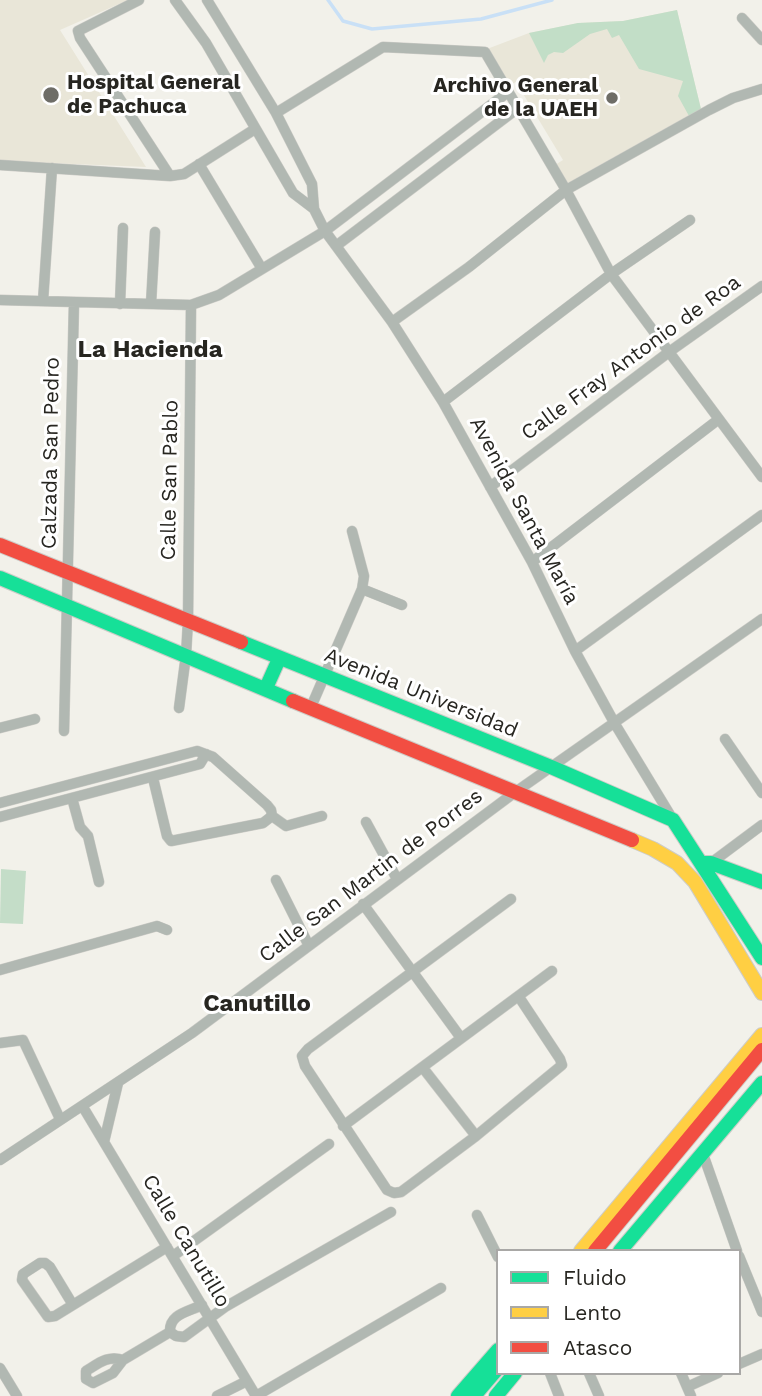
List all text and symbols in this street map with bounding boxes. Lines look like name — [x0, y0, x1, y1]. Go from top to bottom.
place label: Hospital General de Pachuca — [67, 70, 240, 120]
place label: Archivo General de la UAEH — [433, 73, 598, 123]
marker: Hospital General de Pachuca — [41, 85, 61, 105]
marker: Archivo General de la UAEH — [604, 90, 620, 106]
street label: Calle Fray Antonio de Roa — [516, 270, 746, 446]
district label: La Hacienda — [77, 336, 223, 364]
street label: Calzada San Pedro — [37, 357, 65, 549]
street label: Calle San Pablo — [156, 399, 184, 561]
street label: Avenida Santa María — [464, 413, 584, 609]
street label: Avenida Universidad — [321, 643, 521, 743]
street label: Calle San Martin de Porres — [254, 784, 488, 968]
district label: Canutillo — [203, 990, 311, 1018]
street label: Calle Canutillo — [136, 1170, 236, 1312]
legend — [496, 1249, 741, 1375]
text: Fluido — [563, 1265, 627, 1290]
text: Lento — [563, 1300, 622, 1325]
text: Atasco — [563, 1335, 632, 1360]

